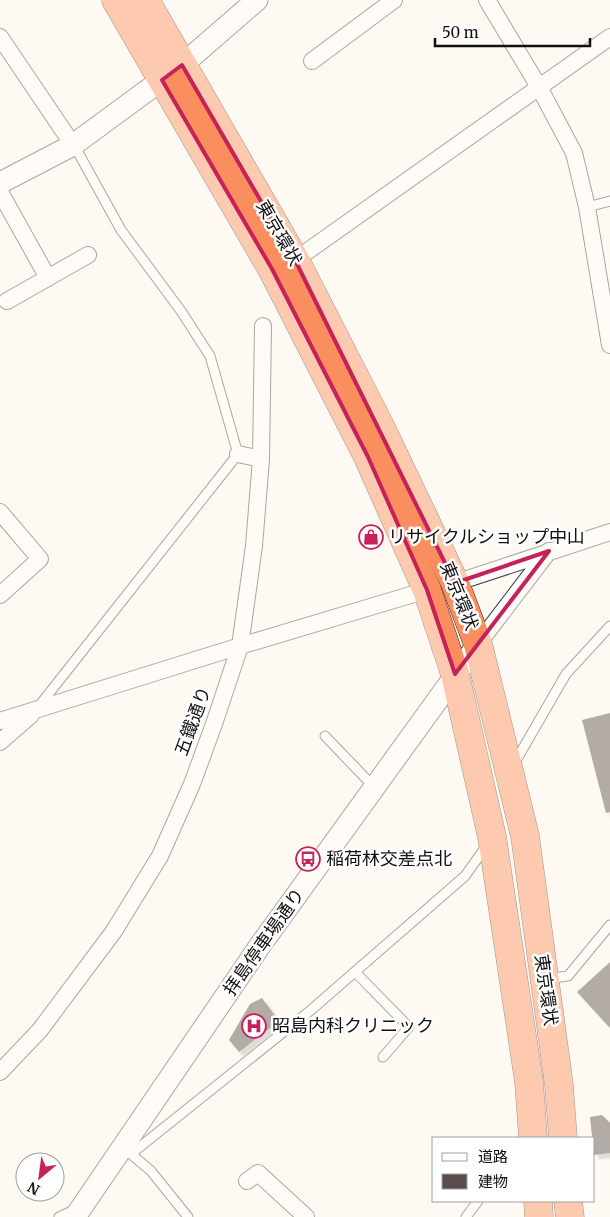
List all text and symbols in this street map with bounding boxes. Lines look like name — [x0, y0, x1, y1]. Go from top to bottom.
scale bar — [435, 15, 590, 47]
text: 50 m — [442, 23, 479, 42]
street label: 東京環状 — [251, 196, 307, 270]
shop icon: リサイクルショップ中山 — [358, 524, 384, 550]
place label: リサイクルショップ中山 — [388, 525, 585, 548]
street label: 東京環状 — [435, 558, 484, 633]
street label: 五鐵通り — [169, 683, 216, 759]
bus stop icon: 稲荷林交差点北 — [295, 846, 321, 872]
place label: 稲荷林交差点北 — [326, 847, 452, 870]
street label: 拝島停車場通り — [218, 884, 309, 1000]
street label: 東京環状 — [530, 953, 563, 1027]
hospital icon: 昭島内科クリニック — [241, 1013, 267, 1039]
place label: 昭島内科クリニック — [272, 1014, 434, 1037]
legend — [432, 1137, 595, 1202]
text: 道路 — [478, 1147, 508, 1166]
north arrow — [15, 1152, 65, 1202]
text: 建物 — [478, 1172, 508, 1191]
text: N — [24, 1178, 43, 1199]

